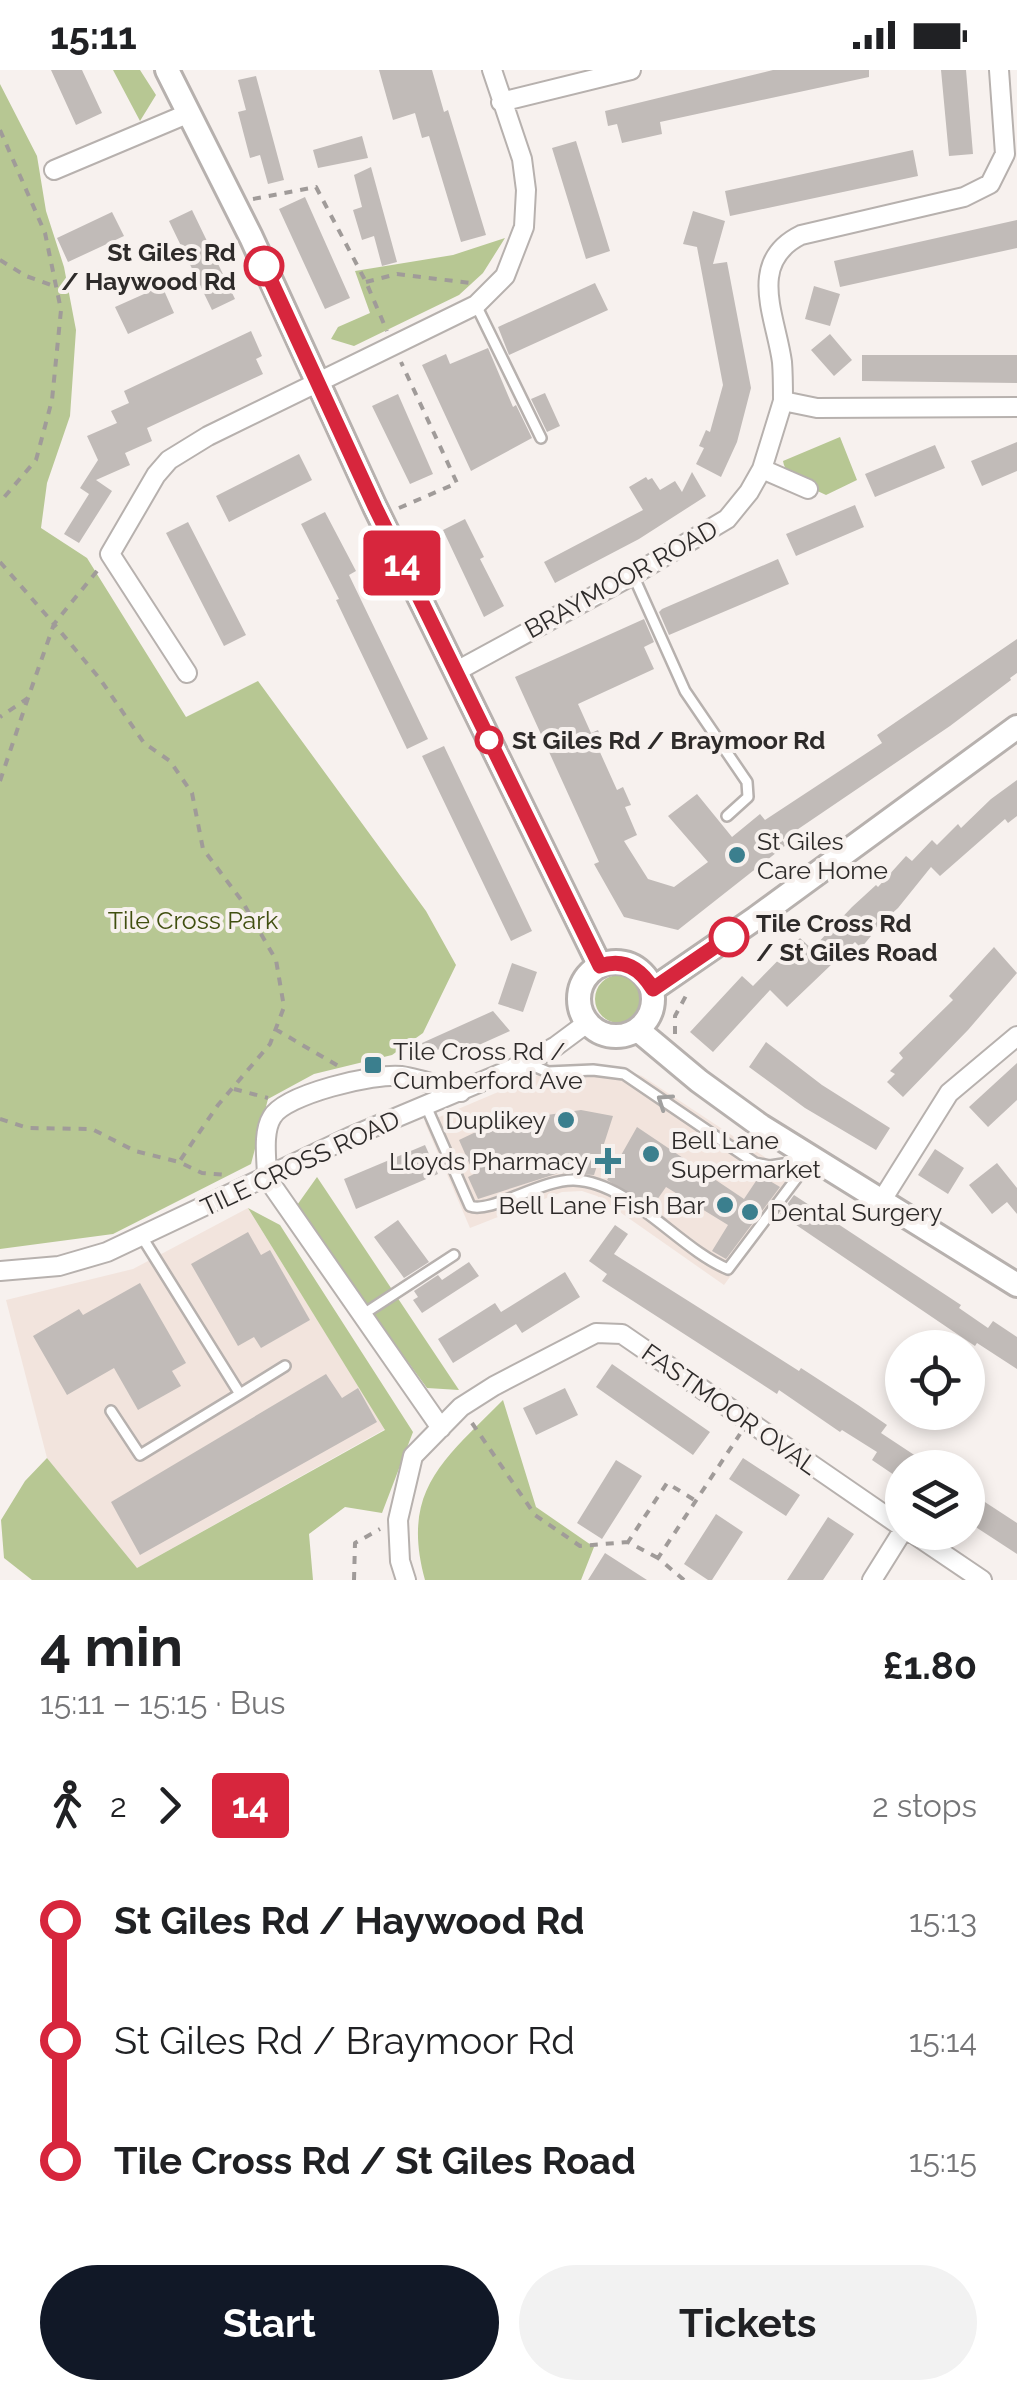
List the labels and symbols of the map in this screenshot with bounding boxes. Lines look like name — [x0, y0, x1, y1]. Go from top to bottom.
place label: St Giles Rd / Haywood Rd — [61, 237, 236, 296]
marker: St Giles Rd / Haywood Rd — [245, 247, 283, 285]
street label: BRAYMOOR ROAD — [519, 514, 723, 644]
line badge: 14 — [357, 530, 447, 596]
place label: St Giles Rd / Braymoor Rd — [512, 725, 825, 755]
marker: St Giles Rd / Braymoor Rd — [476, 727, 502, 753]
place label: St Giles Care Home — [757, 826, 888, 885]
marker: St Giles Care Home — [726, 844, 748, 866]
park label: Tile Cross Park — [108, 905, 279, 935]
place label: Tile Cross Rd / St Giles Road — [756, 908, 938, 967]
marker: Tile Cross Rd / St Giles Road — [710, 918, 748, 956]
place label: Tile Cross Rd / Cumberford Ave — [393, 1036, 583, 1095]
marker: Tile Cross Rd / Cumberford Ave — [362, 1054, 384, 1076]
one-way arrow — [656, 1095, 675, 1113]
street label: TILE CROSS ROAD — [196, 1104, 404, 1222]
place label: Duplikey — [445, 1105, 546, 1135]
marker: Duplikey — [555, 1109, 577, 1131]
place label: Bell Lane Supermarket — [671, 1125, 821, 1184]
marker: Bell Lane Supermarket — [640, 1143, 662, 1165]
place label: Lloyds Pharmacy — [389, 1146, 588, 1176]
marker: Lloyds Pharmacy — [597, 1150, 619, 1172]
place label: Bell Lane Fish Bar — [498, 1190, 705, 1220]
marker: Bell Lane Fish Bar — [714, 1194, 736, 1216]
place label: Dental Surgery — [770, 1197, 943, 1227]
marker: Dental Surgery — [739, 1201, 761, 1223]
street label: FASTMOOR OVAL — [636, 1337, 824, 1481]

